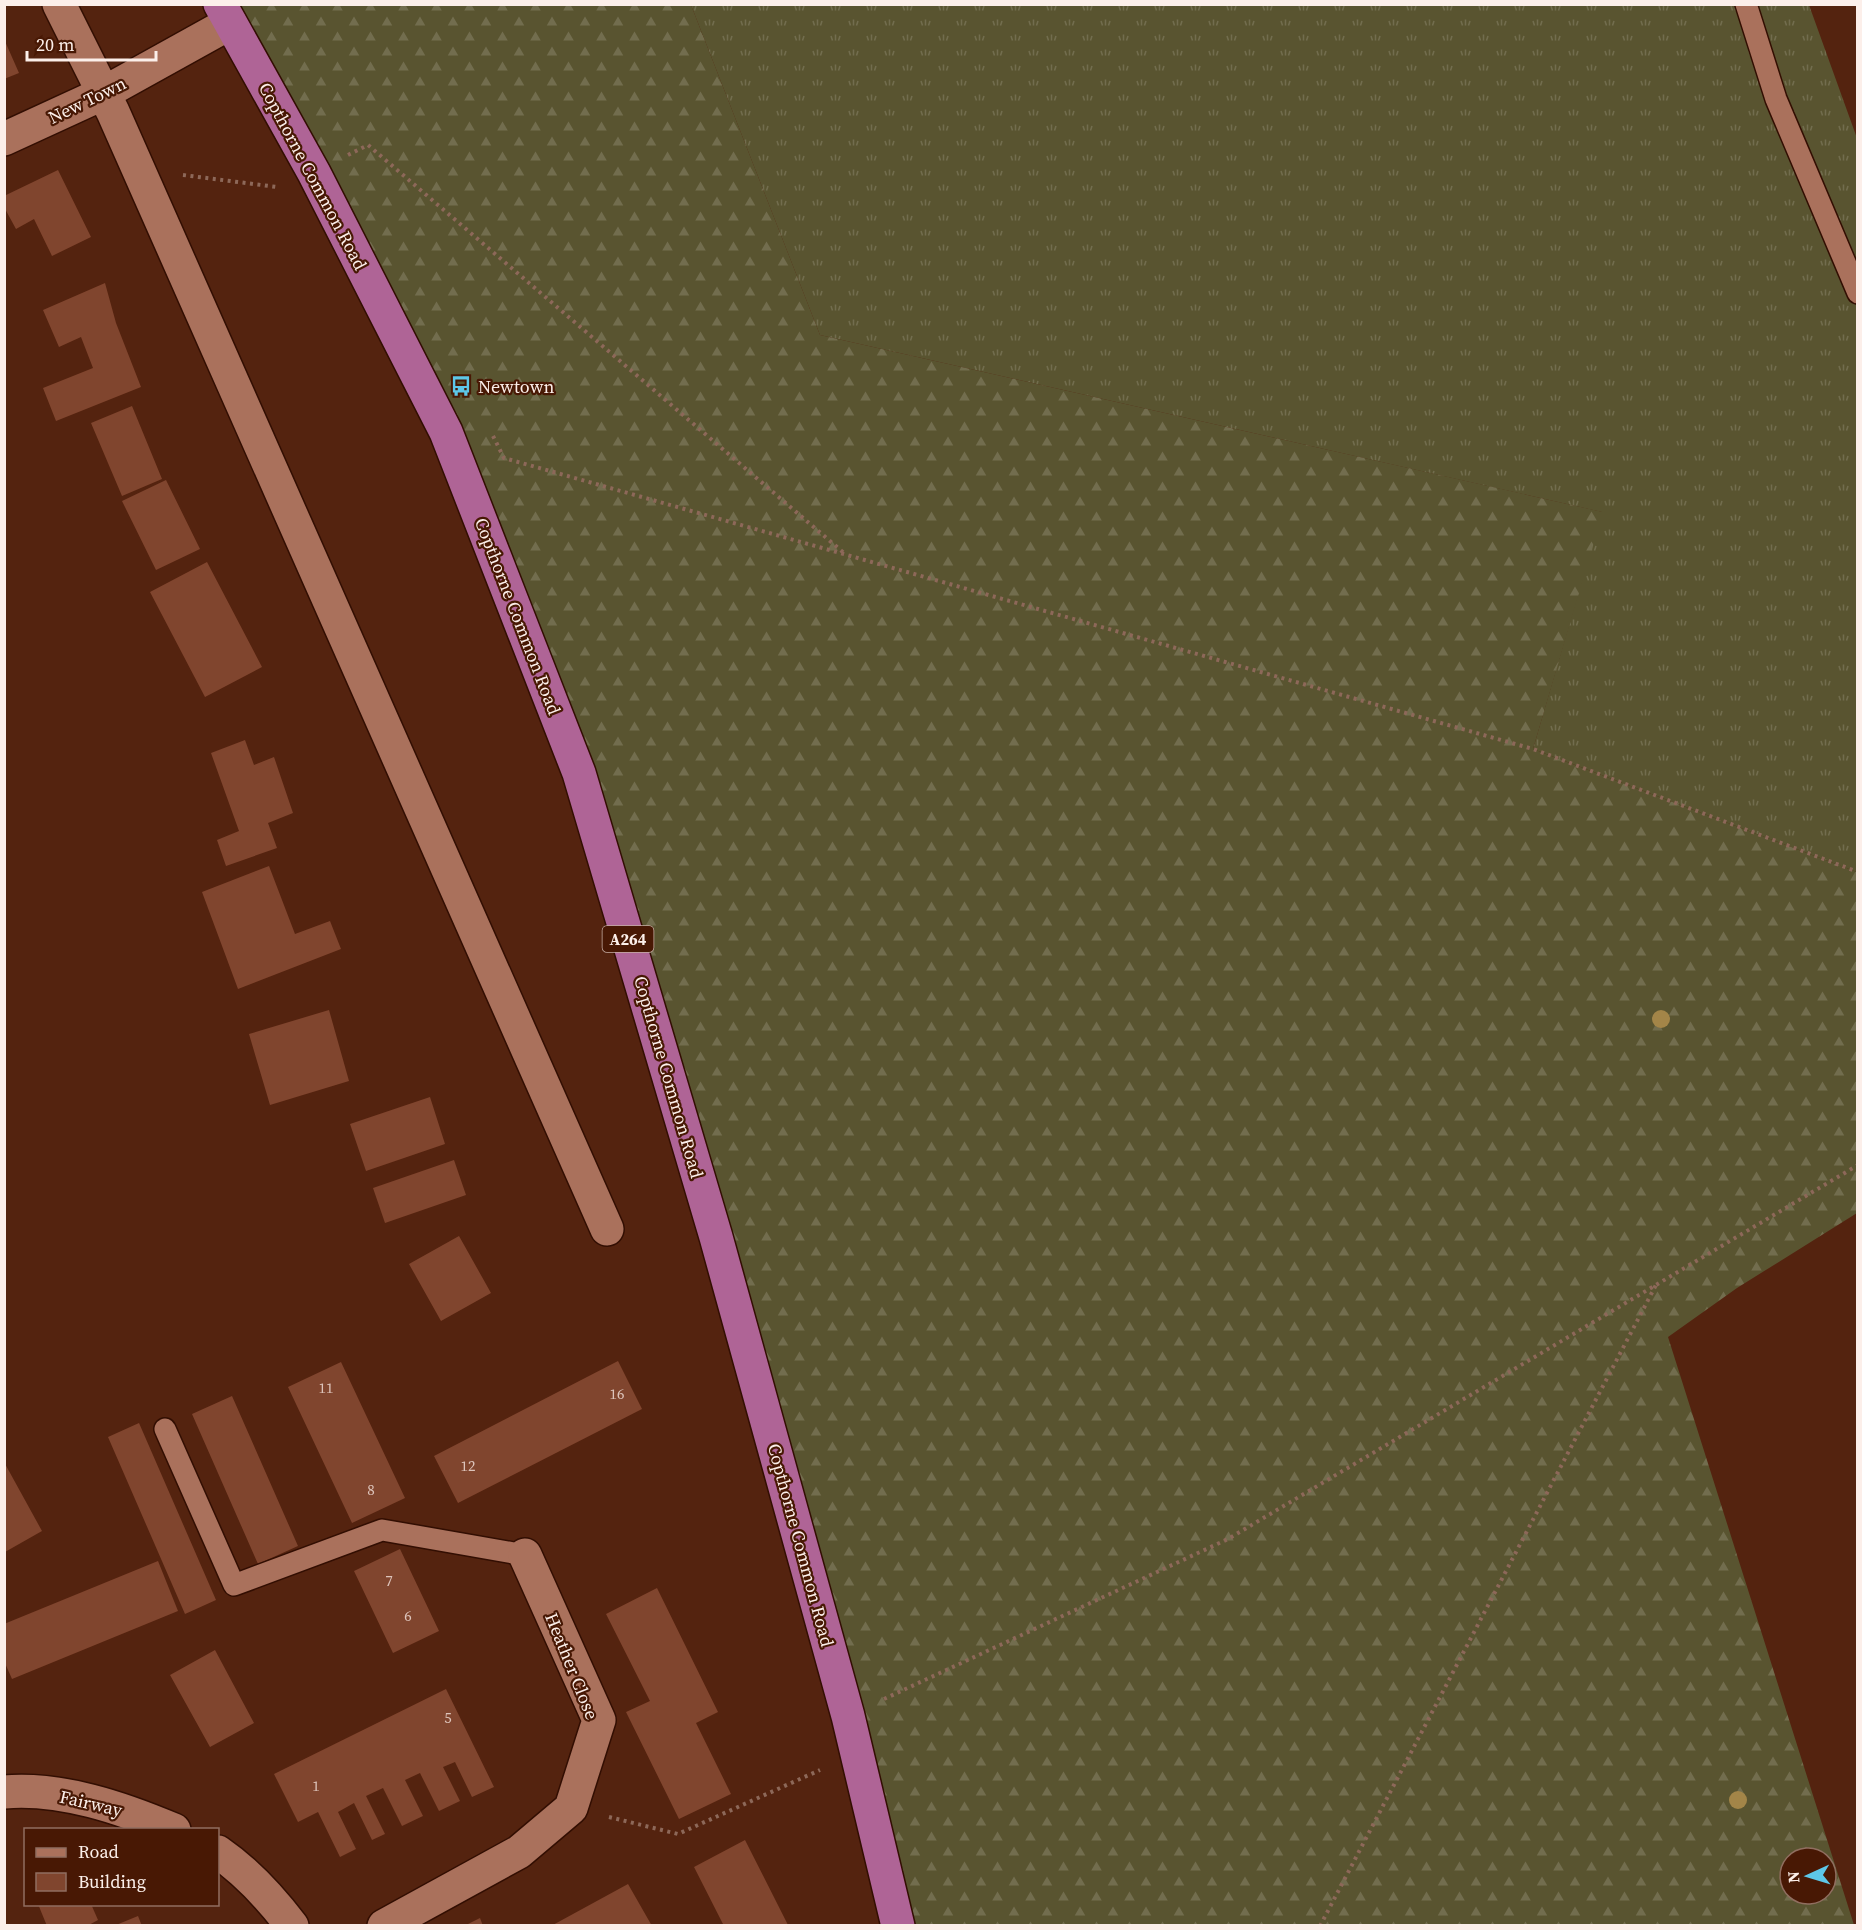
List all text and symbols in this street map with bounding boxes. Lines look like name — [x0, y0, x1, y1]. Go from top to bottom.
scale bar — [27, 24, 156, 62]
text: 20 m — [36, 32, 74, 57]
street label: New Town — [44, 70, 130, 130]
street label: Copthorne Common Road — [253, 78, 373, 274]
bus stop icon: Newtown — [449, 374, 473, 398]
place label: Newtown — [478, 374, 554, 399]
street label: Copthorne Common Road — [469, 514, 567, 718]
road number: A264 — [602, 926, 654, 952]
street label: Copthorne Common Road — [628, 973, 710, 1181]
house number: 11 — [318, 1377, 334, 1398]
house number: 16 — [609, 1383, 625, 1404]
street label: Copthorne Common Road — [762, 1441, 840, 1649]
house number: 12 — [460, 1455, 476, 1476]
house number: 8 — [367, 1479, 375, 1500]
house number: 7 — [385, 1570, 393, 1591]
house number: 6 — [404, 1605, 412, 1626]
street label: Heather Close — [539, 1609, 605, 1723]
house number: 5 — [444, 1707, 452, 1728]
house number: 1 — [312, 1775, 320, 1796]
street label: Fairway — [57, 1784, 126, 1823]
legend — [24, 1828, 219, 1906]
text: Road — [78, 1839, 119, 1864]
north arrow — [1778, 1846, 1838, 1906]
text: Building — [78, 1869, 146, 1894]
text: N — [1782, 1870, 1804, 1884]

